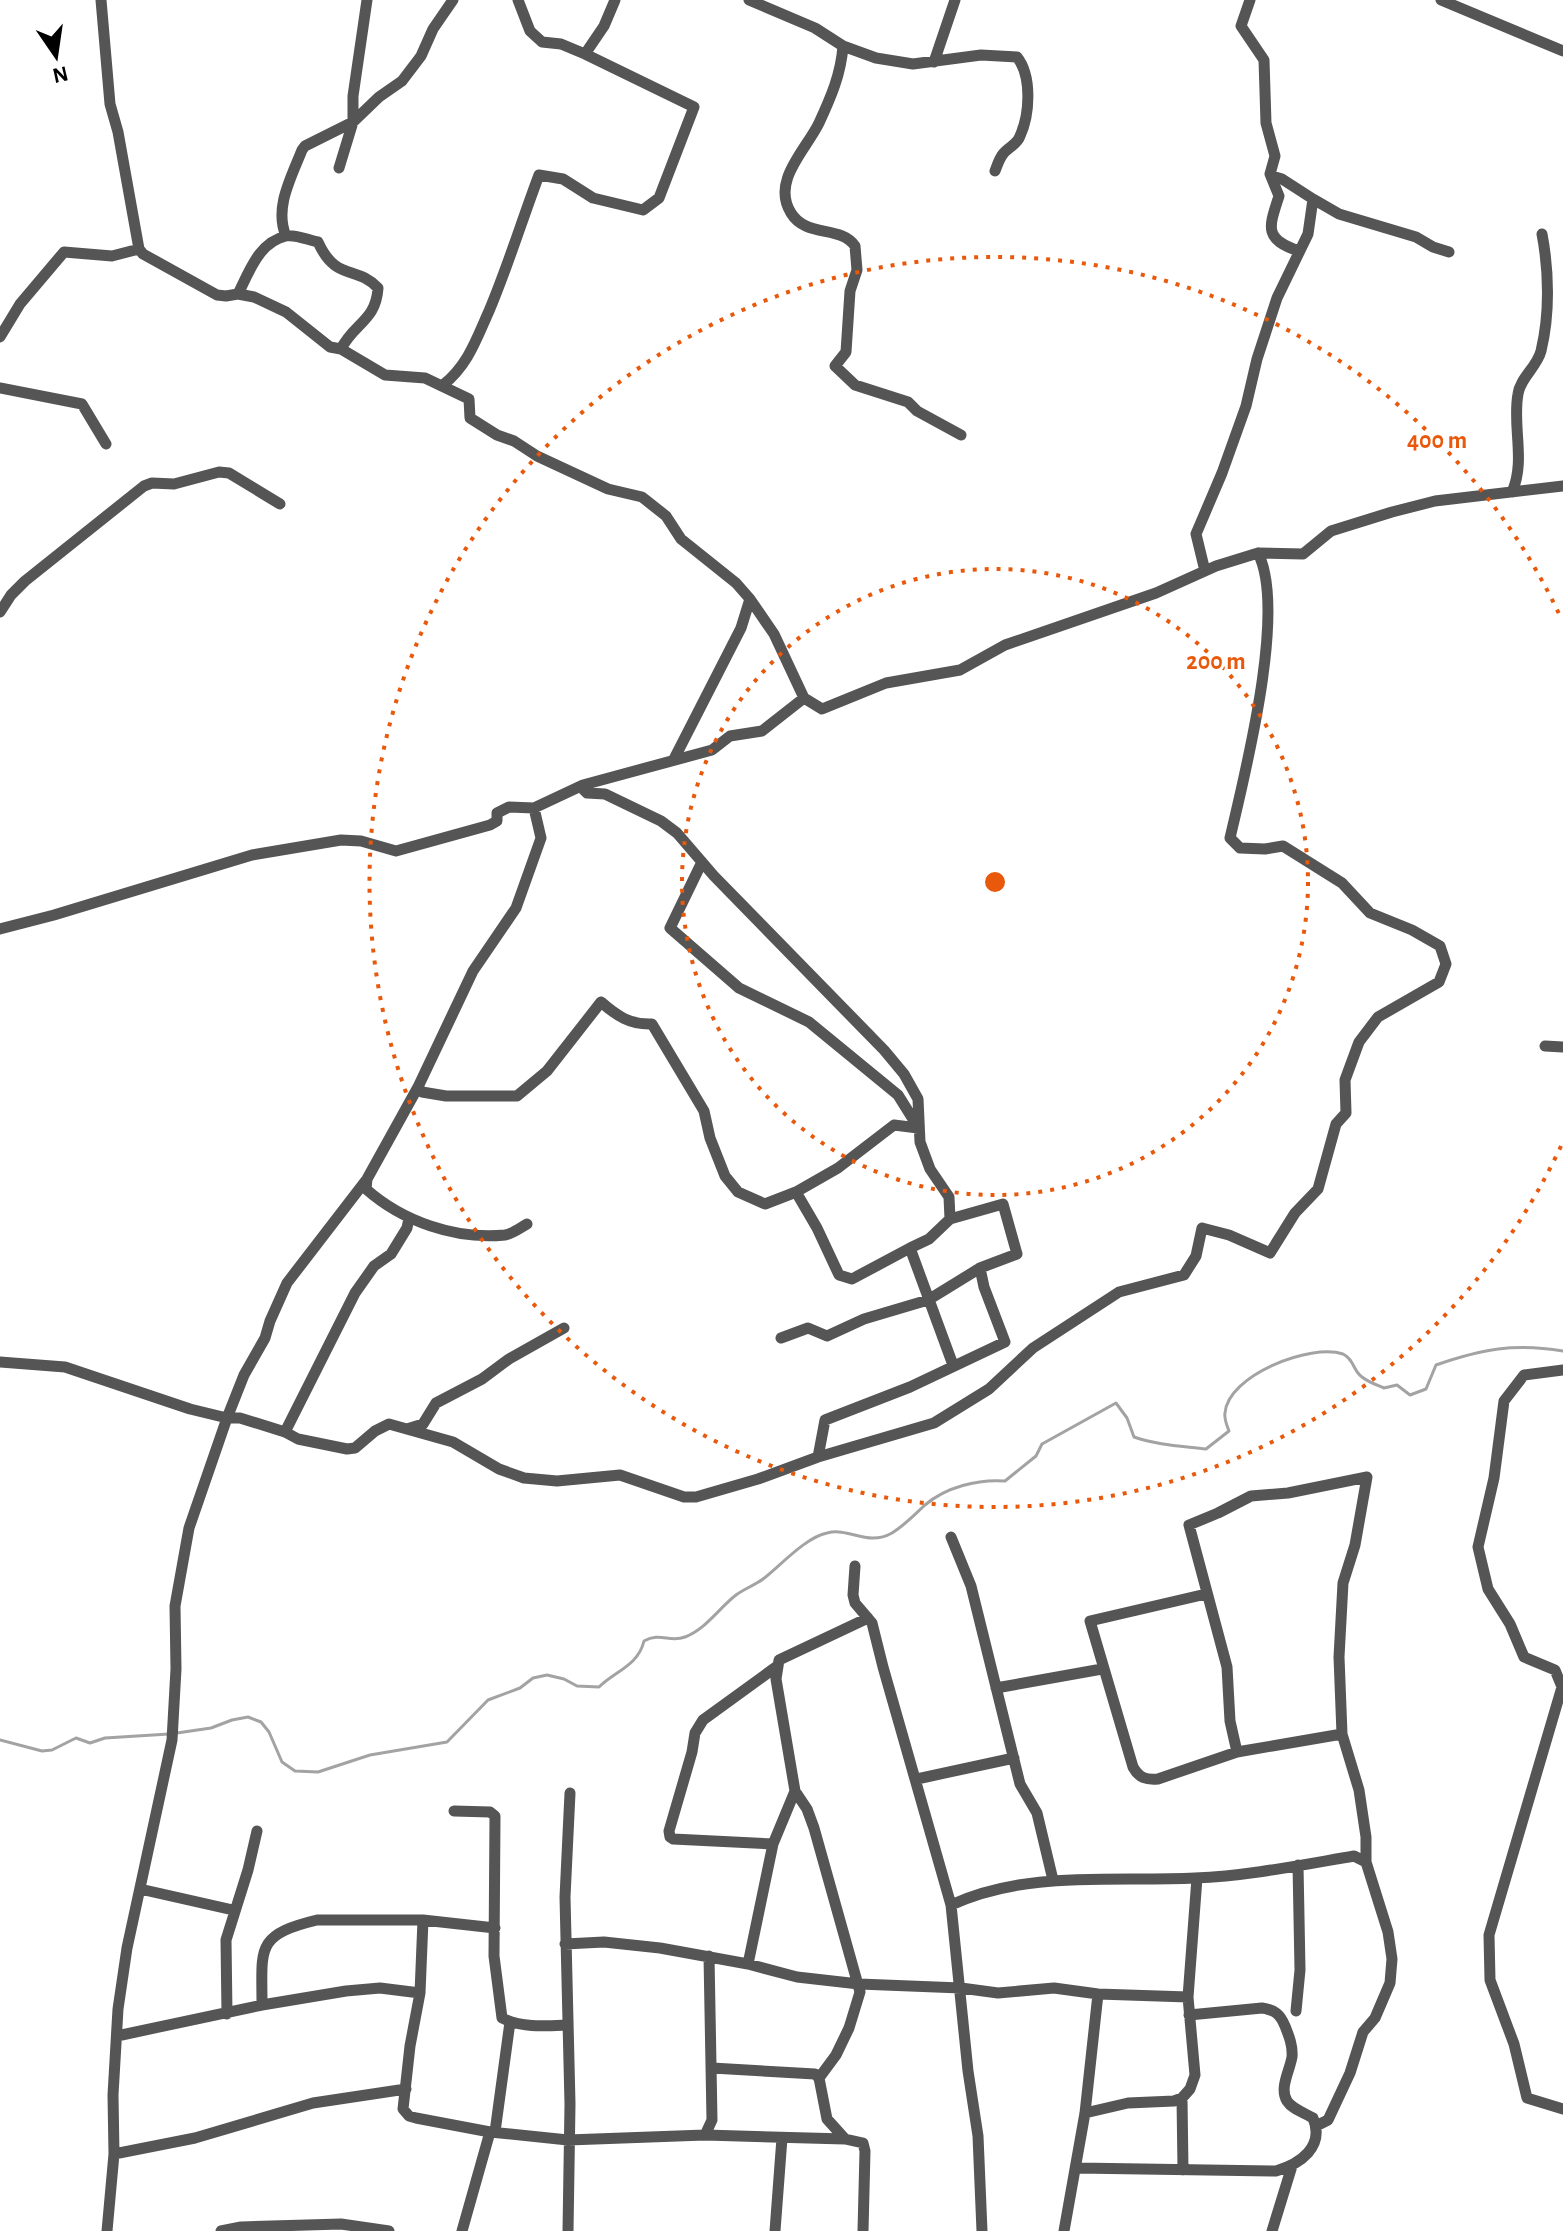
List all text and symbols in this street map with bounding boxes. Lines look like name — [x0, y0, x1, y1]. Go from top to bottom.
north arrow — [16, 16, 96, 96]
text: N — [50, 62, 70, 87]
text: 400 m — [1407, 429, 1467, 453]
text: 200 m — [1186, 650, 1246, 674]
centre of rings — [981, 868, 1009, 896]

